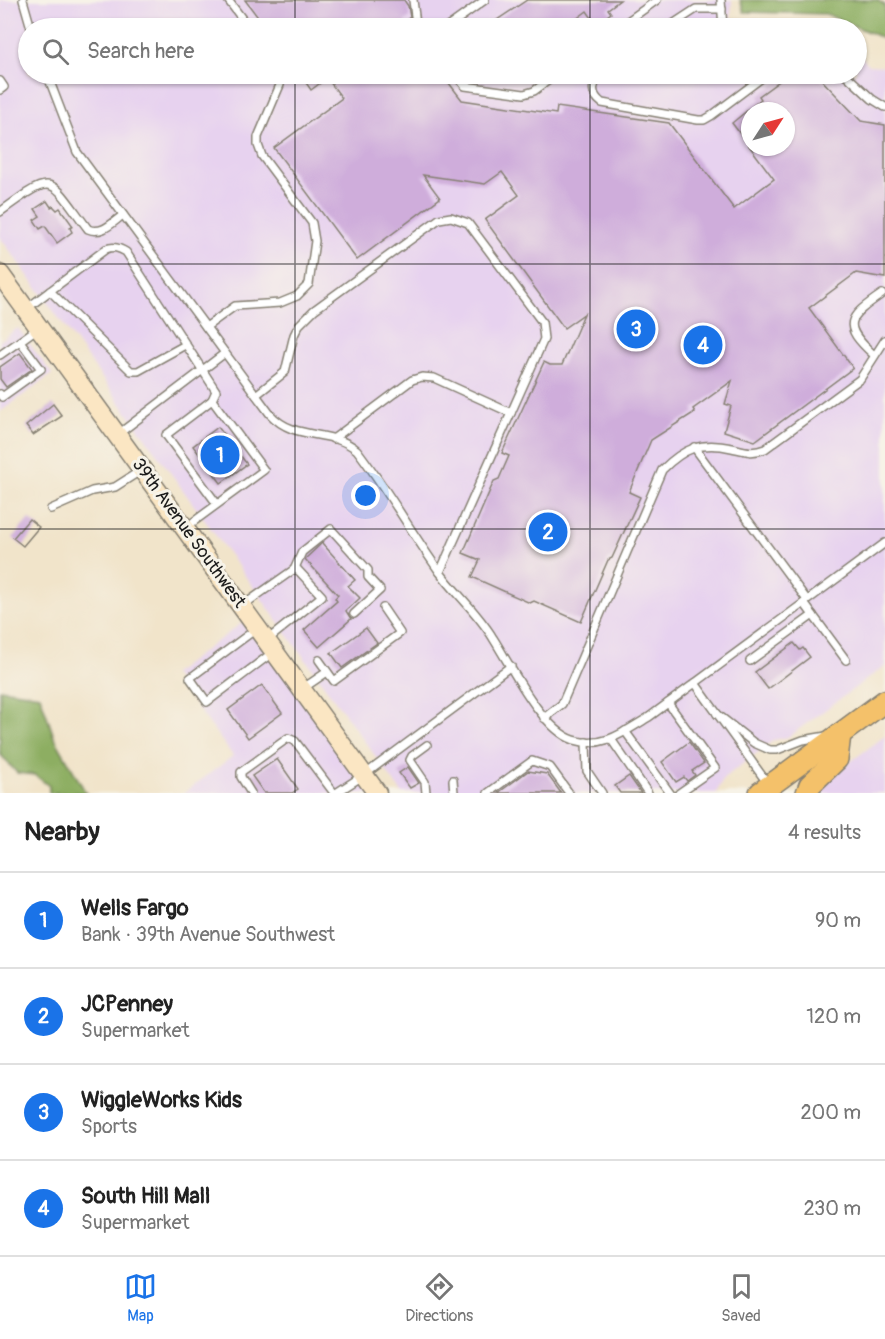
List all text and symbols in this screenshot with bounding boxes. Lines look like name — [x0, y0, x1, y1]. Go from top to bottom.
search box — [18, 18, 867, 84]
icon: search — [39, 35, 72, 68]
text: Search here — [87, 37, 194, 65]
north arrow — [741, 102, 795, 156]
pin: 3 — [616, 306, 656, 352]
pin: 4 — [684, 322, 722, 368]
pin: 1 — [200, 432, 240, 478]
street label: 39th Avenue Southwest — [127, 454, 251, 613]
your location — [351, 481, 380, 510]
pin: 2 — [528, 510, 568, 554]
text: Nearby — [24, 816, 100, 848]
text: 4 results — [788, 820, 861, 845]
text: Wells Fargo — [81, 894, 189, 922]
text: 1 — [40, 908, 47, 933]
text: 90 m — [815, 908, 861, 933]
text: Bank · 39th Avenue Southwest — [81, 922, 335, 947]
text: JCPenney — [81, 990, 173, 1018]
text: 2 — [38, 1004, 49, 1029]
text: 120 m — [806, 1004, 861, 1029]
text: Supermarket — [81, 1018, 190, 1043]
text: WiggleWorks Kids — [81, 1086, 242, 1114]
text: 3 — [38, 1100, 49, 1125]
text: 200 m — [800, 1100, 861, 1125]
text: Sports — [81, 1114, 137, 1139]
text: South Hill Mall — [81, 1182, 210, 1210]
text: 4 — [38, 1196, 49, 1221]
text: 230 m — [804, 1196, 861, 1221]
text: Supermarket — [81, 1210, 190, 1235]
tab: Map — [124, 1270, 157, 1326]
tab: Directions — [405, 1270, 473, 1326]
tab: Saved — [721, 1270, 761, 1326]

